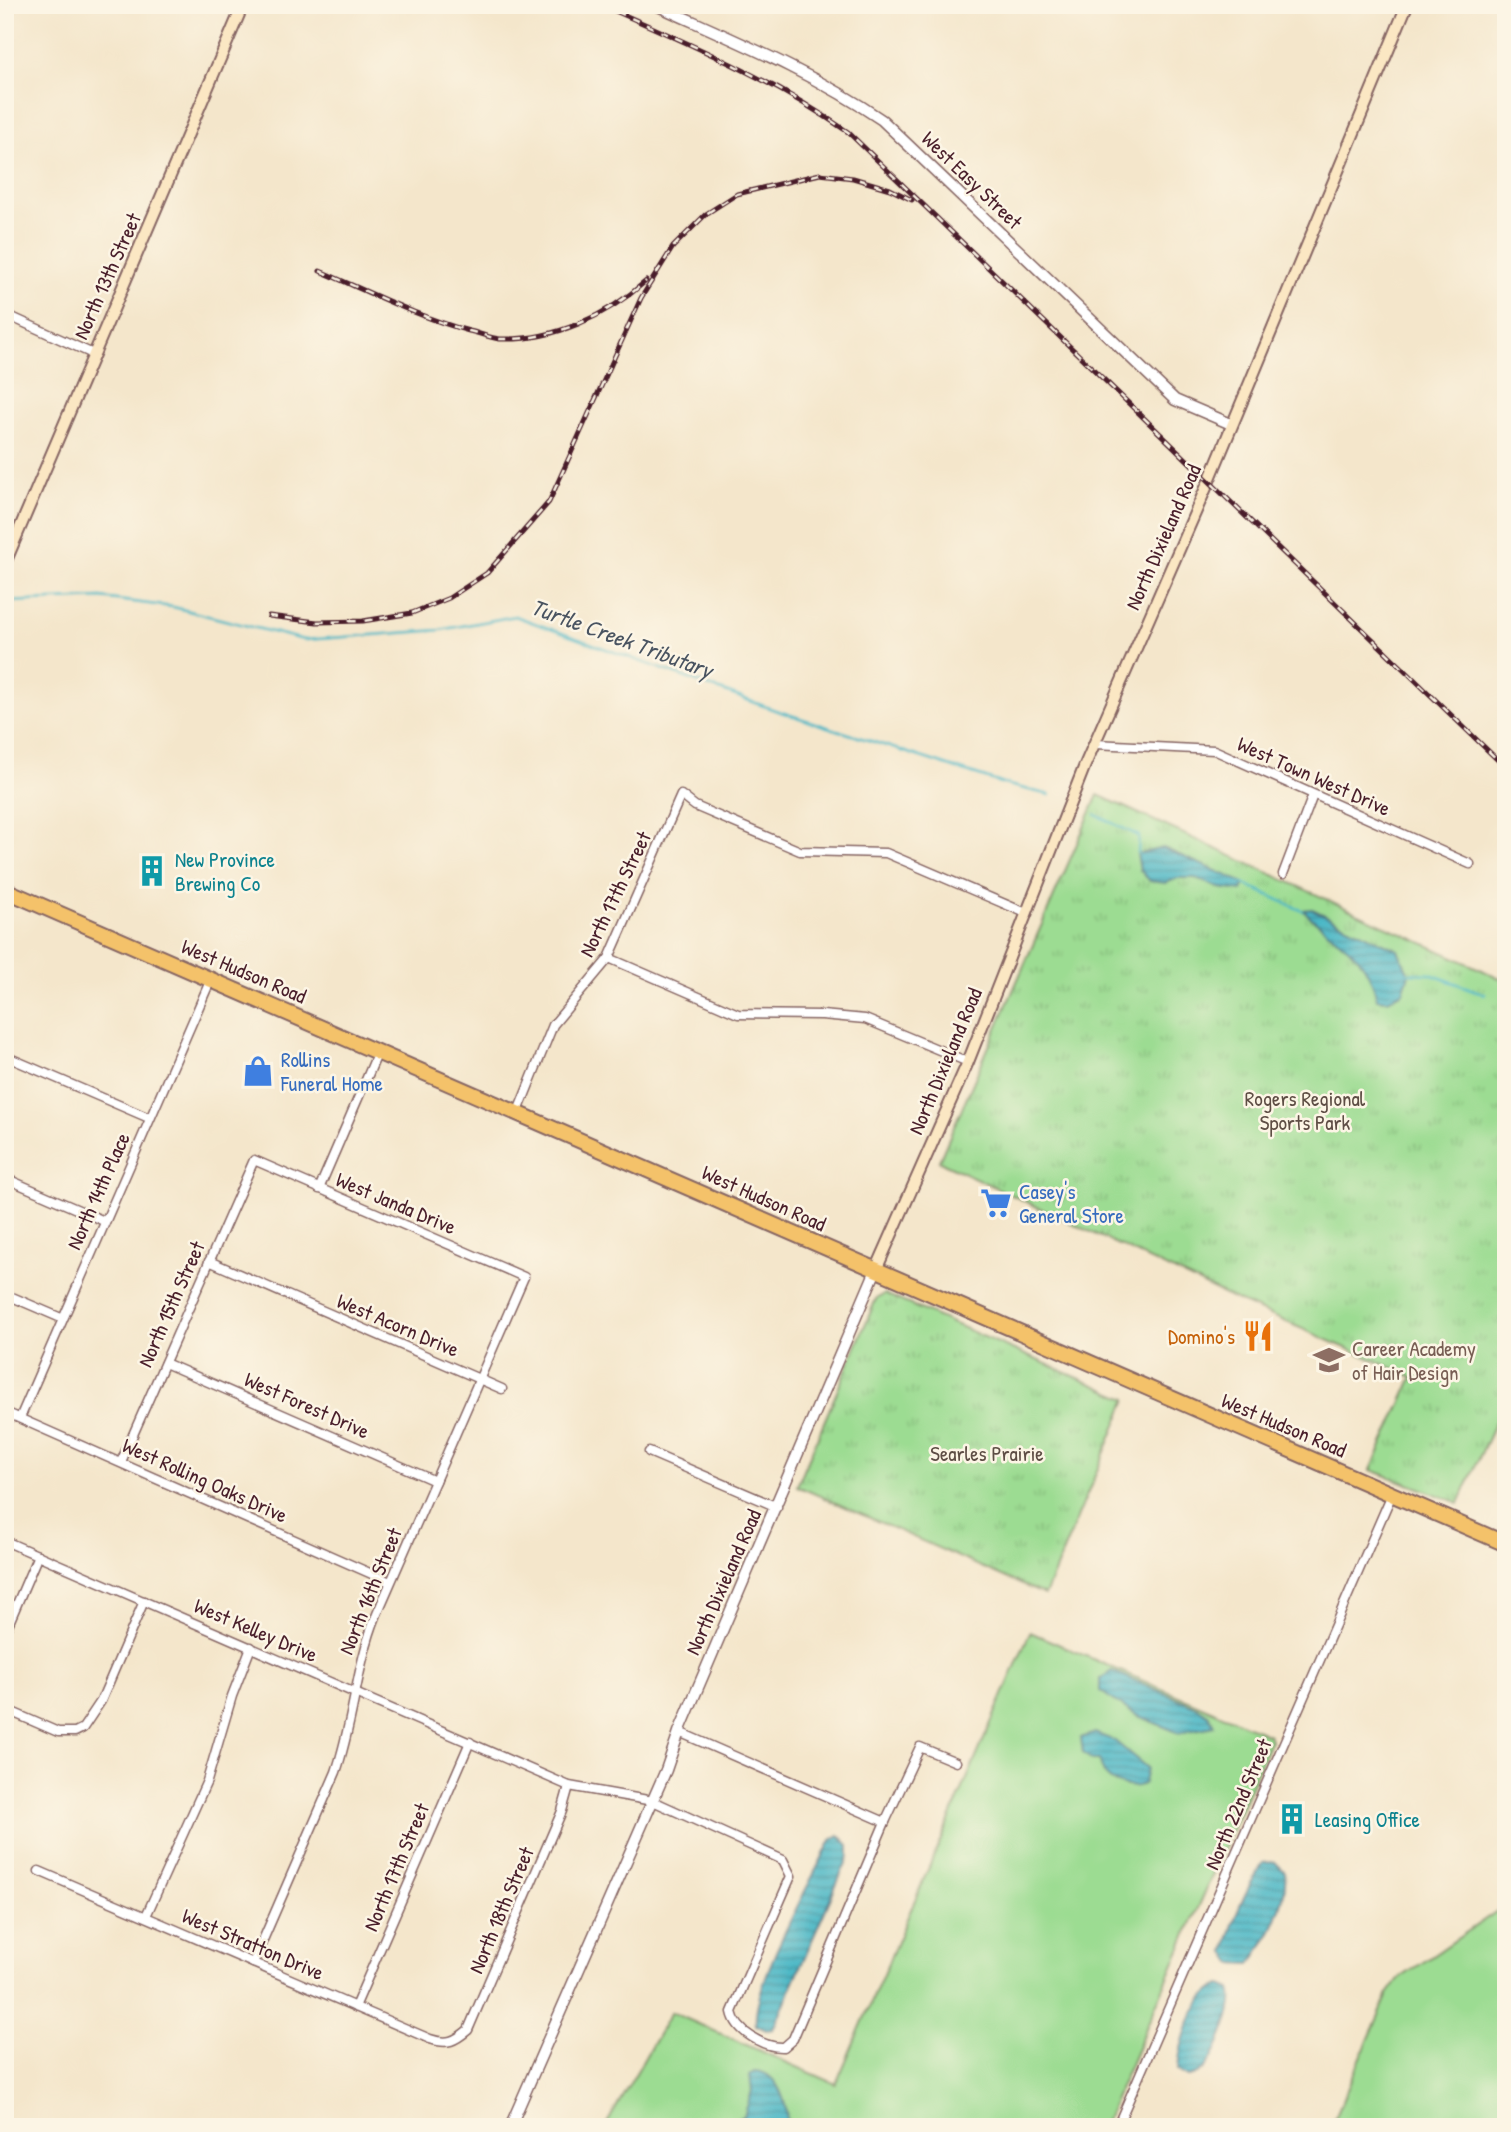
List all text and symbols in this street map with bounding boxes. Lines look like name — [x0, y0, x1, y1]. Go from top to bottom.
street label: West Easy Street — [915, 125, 1029, 236]
street label: North 13th Street — [66, 208, 148, 344]
street label: North Dixieland Road — [1118, 460, 1208, 614]
water label: Turtle Creek Tributary — [527, 591, 719, 687]
street label: West Town West Drive — [1233, 729, 1395, 823]
street label: North 17th Street — [572, 826, 658, 962]
place label: New Province Brewing Co — [175, 845, 275, 898]
building icon: New Province Brewing Co — [135, 854, 169, 888]
street label: West Hudson Road — [177, 932, 311, 1010]
street label: North Dixieland Road — [901, 983, 989, 1139]
place label: Rollins Funeral Home — [280, 1045, 383, 1098]
shop icon: Rollins Funeral Home — [241, 1054, 275, 1088]
park label: Rogers Regional Sports Park — [1245, 1084, 1366, 1137]
street label: North 14th Place — [59, 1128, 137, 1254]
street label: West Hudson Road — [697, 1158, 831, 1238]
street label: West Janda Drive — [332, 1165, 460, 1241]
place label: Casey's General Store — [1019, 1177, 1124, 1230]
supermarket icon: Casey's General Store — [979, 1186, 1013, 1220]
street label: North 15th Street — [130, 1236, 212, 1372]
street label: West Acorn Drive — [332, 1286, 464, 1364]
restaurant icon: Domino's — [1241, 1319, 1275, 1353]
place label: Domino's — [1168, 1322, 1235, 1351]
place label: Career Academy of Hair Design — [1352, 1334, 1476, 1387]
school or university icon: Career Academy of Hair Design — [1312, 1343, 1346, 1377]
street label: West Forest Drive — [240, 1365, 374, 1445]
street label: West Hudson Road — [1217, 1386, 1351, 1464]
street label: West Rolling Oaks Drive — [118, 1431, 292, 1529]
park label: Searles Prairie — [930, 1439, 1044, 1468]
street label: North Dixieland Road — [678, 1505, 768, 1659]
street label: North 16th Street — [331, 1523, 409, 1659]
street label: West Kelley Drive — [190, 1591, 322, 1669]
street label: North 22nd Street — [1197, 1733, 1279, 1874]
street label: North 17th Street — [356, 1798, 436, 1935]
building icon: Leasing Office — [1275, 1802, 1309, 1836]
place label: Leasing Office — [1315, 1805, 1420, 1834]
street label: North 18th Street — [461, 1841, 541, 1978]
street label: West Stratton Drive — [178, 1901, 328, 1987]

